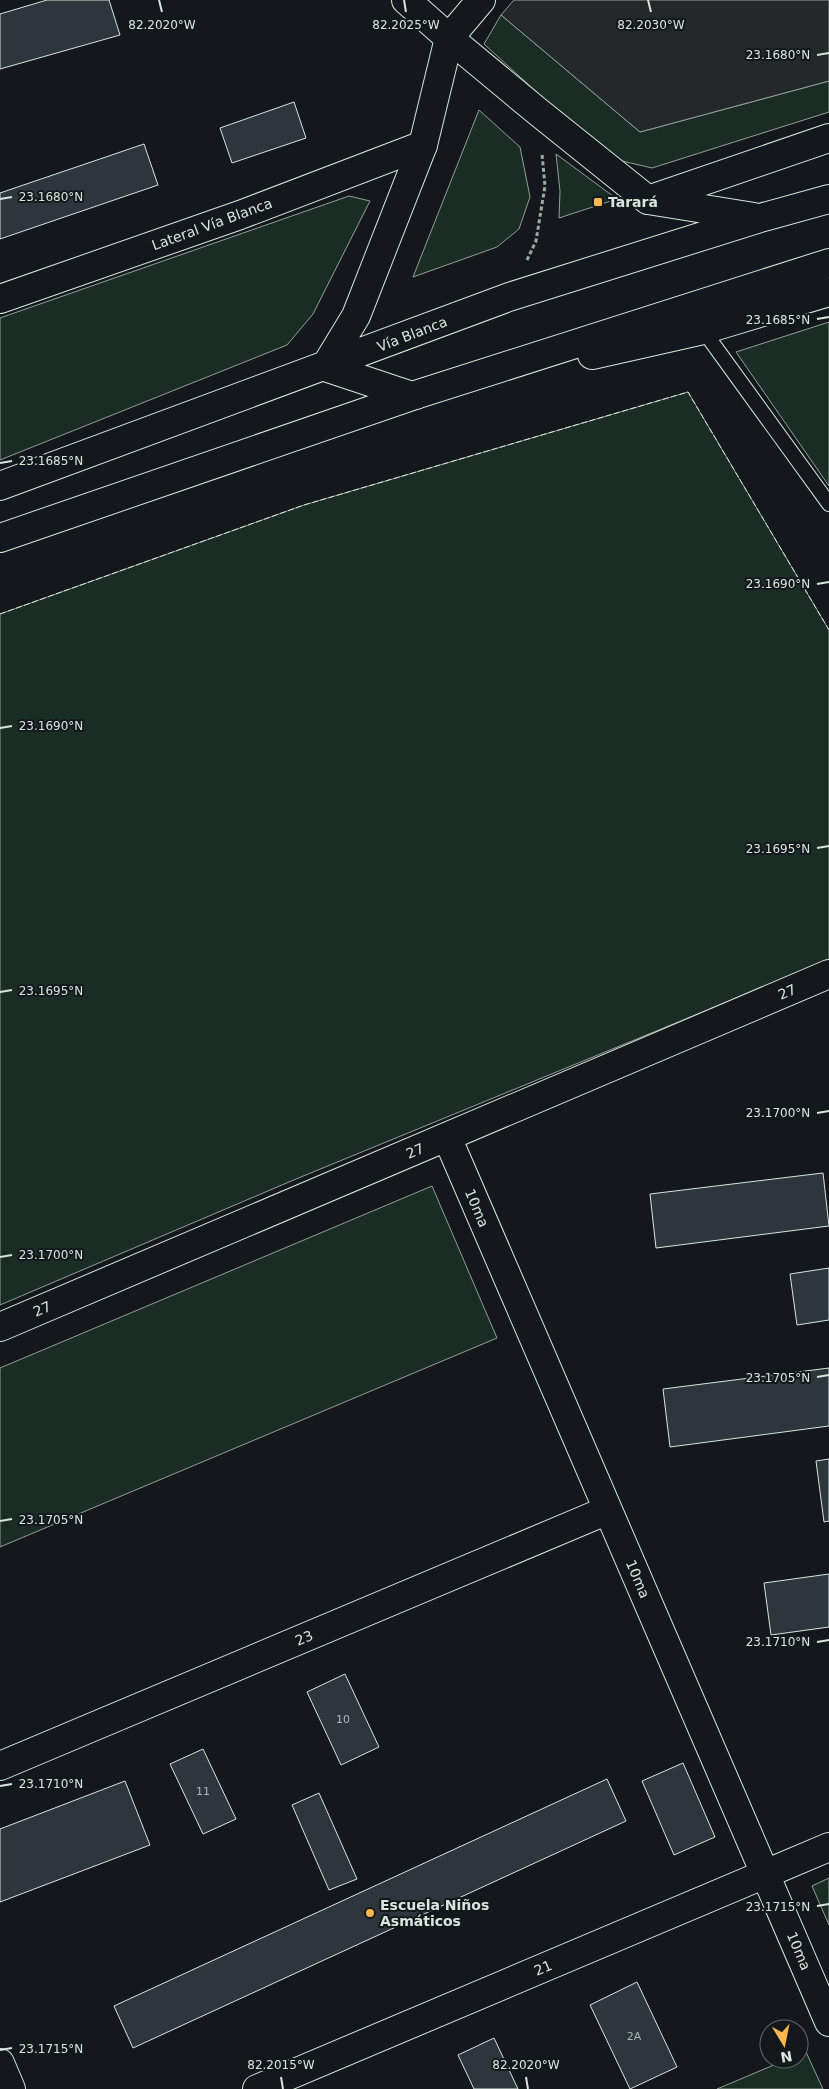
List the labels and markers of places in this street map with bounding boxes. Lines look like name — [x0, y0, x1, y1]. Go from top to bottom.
place label: Tarará — [608, 194, 658, 210]
marker: Tarará — [592, 196, 604, 208]
place label: Escuela Niños Asmáticos — [380, 1897, 489, 1929]
marker: Escuela Niños Asmáticos — [364, 1907, 376, 1919]

